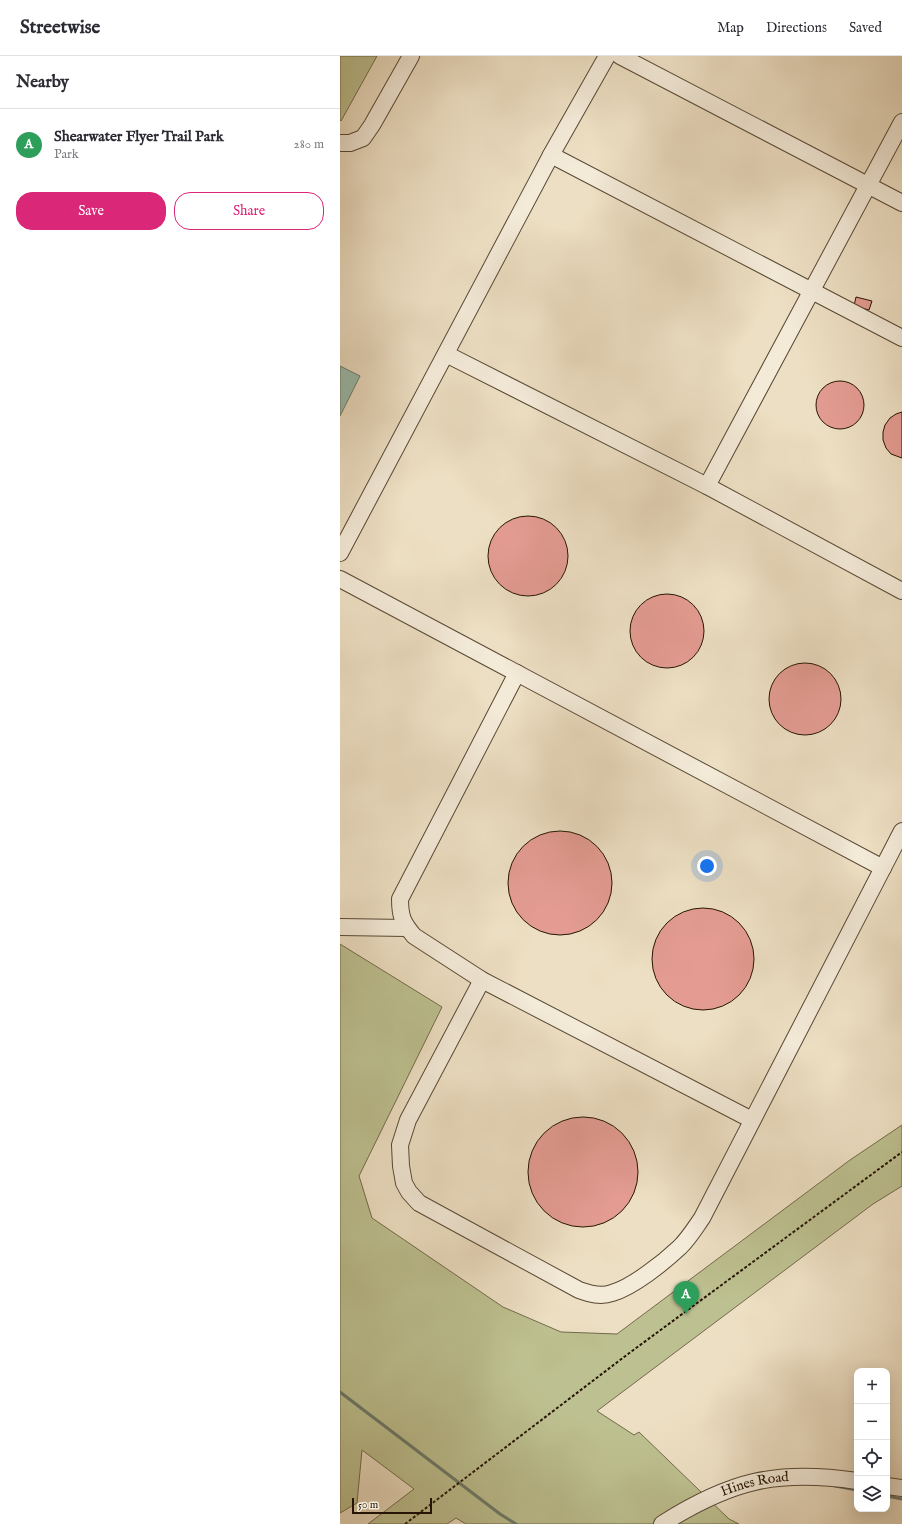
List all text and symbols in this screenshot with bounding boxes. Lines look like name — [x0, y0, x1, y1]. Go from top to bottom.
text: Streetwise — [20, 16, 100, 40]
text: Map — [717, 19, 744, 37]
text: Directions — [766, 19, 827, 37]
text: Saved — [849, 19, 882, 37]
text: Nearby — [16, 72, 69, 93]
text: Shearwater Flyer Trail Park — [54, 127, 224, 146]
text: A — [25, 136, 33, 153]
text: 280 m — [294, 136, 324, 153]
text: Park — [54, 146, 79, 163]
button: Save — [16, 192, 166, 230]
button: Share — [174, 192, 324, 230]
your location — [697, 856, 717, 876]
pin: A — [673, 1281, 699, 1314]
map controls — [854, 1368, 890, 1512]
button: + — [854, 1368, 890, 1404]
button: − — [854, 1404, 890, 1440]
button: locate — [854, 1440, 890, 1476]
street label: Hines Road — [718, 1468, 790, 1501]
button: layers — [854, 1476, 890, 1512]
scale bar — [352, 1496, 432, 1515]
text: 50 m — [358, 1498, 378, 1512]

